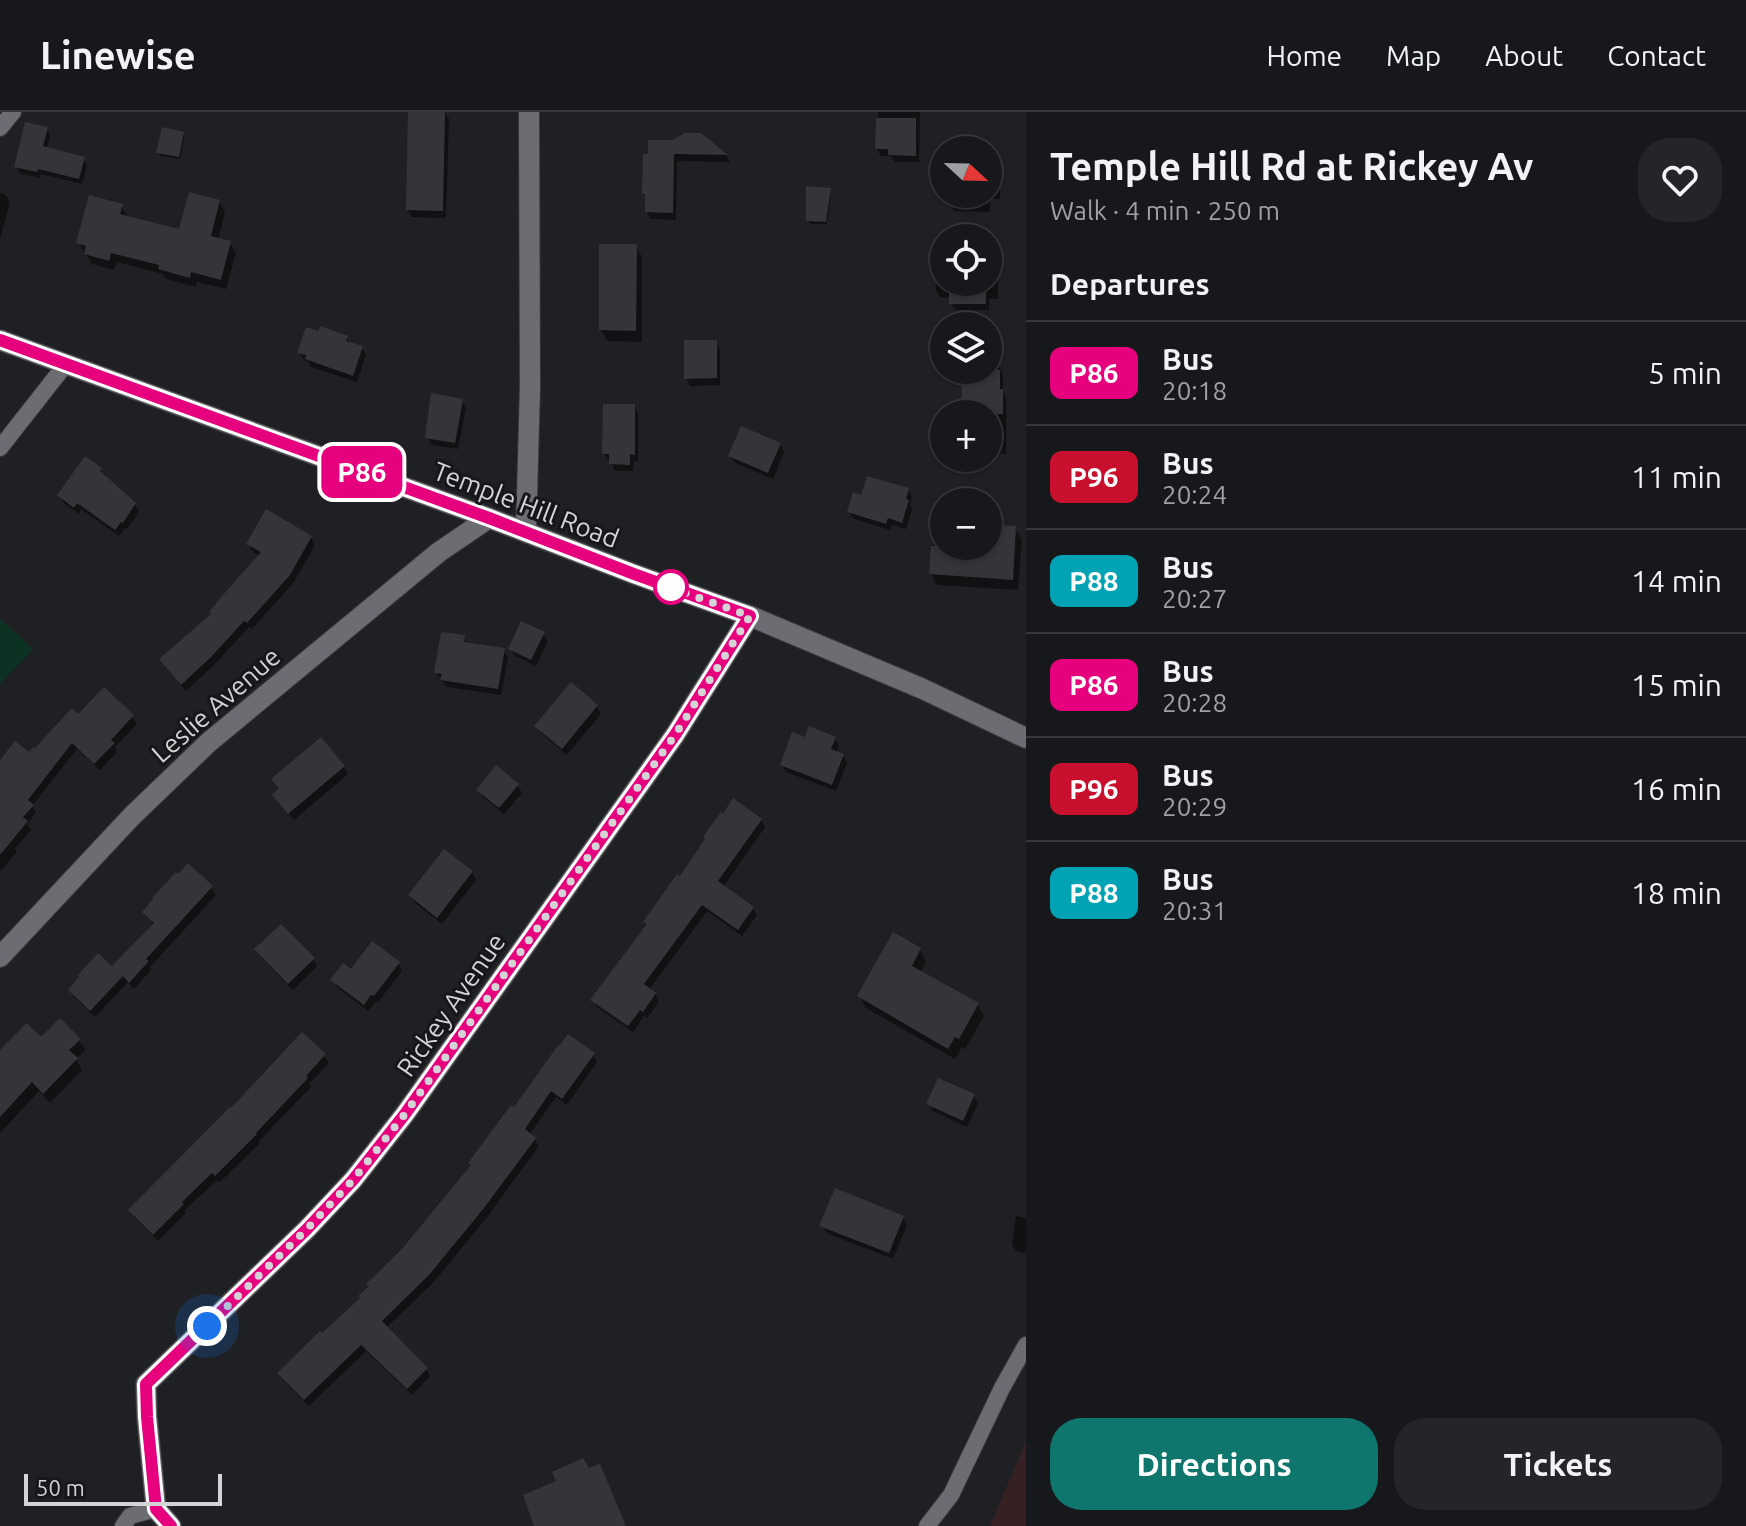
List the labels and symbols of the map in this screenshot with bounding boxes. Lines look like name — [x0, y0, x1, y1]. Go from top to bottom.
north arrow — [930, 136, 1002, 208]
line badge: P86 — [316, 446, 408, 498]
street label: Temple Hill Road — [429, 456, 623, 553]
unlabelled marker — [654, 570, 688, 604]
street label: Leslie Avenue — [146, 641, 286, 768]
street label: Rickey Avenue — [391, 928, 511, 1082]
your location — [187, 1306, 227, 1346]
scale bar — [24, 1470, 222, 1506]

